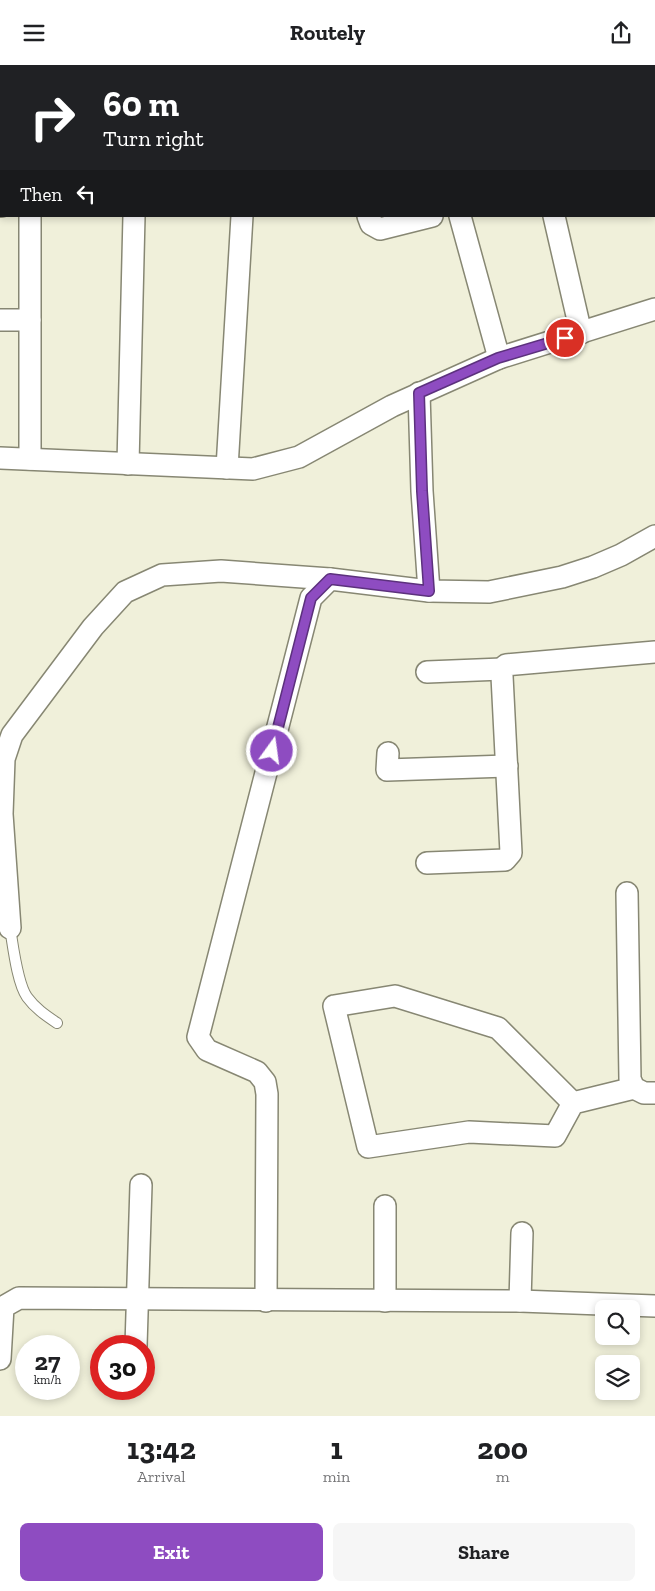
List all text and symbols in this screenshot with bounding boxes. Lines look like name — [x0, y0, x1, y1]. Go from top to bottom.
icon: menu — [20, 19, 48, 47]
text: Routely — [290, 19, 365, 46]
icon: share — [607, 19, 635, 47]
text: 60 m — [103, 83, 179, 125]
icon: right — [20, 85, 85, 150]
text: Turn right — [103, 125, 204, 152]
icon: left — [72, 180, 100, 208]
text: Then — [20, 183, 62, 206]
pin — [544, 317, 586, 359]
icon: arrive — [551, 324, 579, 352]
position arrow — [245, 724, 297, 776]
map controls — [595, 1300, 640, 1400]
button: search — [595, 1300, 640, 1345]
speed limit sign: 30 — [90, 1335, 155, 1400]
text: 27 — [35, 1346, 60, 1376]
button: layers — [595, 1355, 640, 1400]
text: km/h — [34, 1373, 61, 1387]
text: 13:42 — [127, 1431, 196, 1467]
text: 1 — [330, 1431, 343, 1467]
text: 200 — [477, 1431, 528, 1467]
text: Arrival — [137, 1467, 186, 1486]
text: min — [323, 1467, 350, 1486]
text: m — [496, 1467, 510, 1486]
button: Exit — [20, 1523, 323, 1581]
button: Share — [333, 1523, 635, 1581]

